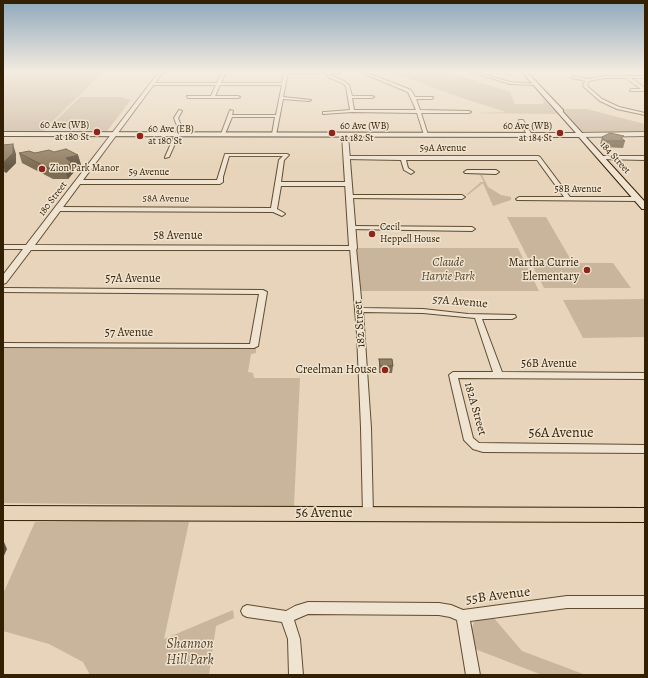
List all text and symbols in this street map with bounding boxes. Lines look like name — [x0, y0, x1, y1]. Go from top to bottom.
place label: 60 Ave (WB) at 180 St — [40, 120, 89, 144]
place label: 60 Ave (WB) at 182 St — [340, 121, 389, 144]
place label: 60 Ave (WB) at 184 St — [503, 121, 552, 144]
place label: 60 Ave (EB) at 180 St — [148, 124, 194, 148]
marker: 60 Ave (WB) at 180 St — [92, 127, 102, 137]
marker: 60 Ave (WB) at 182 St — [327, 128, 337, 138]
marker: 60 Ave (WB) at 184 St — [555, 128, 565, 138]
marker: 60 Ave (EB) at 180 St — [135, 131, 145, 141]
street label: 184 Street — [597, 139, 633, 177]
street label: 59A Avenue — [420, 143, 466, 155]
place label: Zion Park Manor — [50, 163, 119, 175]
marker: Zion Park Manor — [37, 164, 47, 174]
street label: 59 Avenue — [129, 167, 169, 179]
street label: 180 Street — [36, 179, 70, 219]
street label: 58B Avenue — [555, 184, 601, 196]
street label: 58A Avenue — [143, 193, 189, 205]
place label: Cecil Heppell House — [380, 222, 440, 246]
street label: 58 Avenue — [153, 229, 203, 243]
marker: Cecil Heppell House — [367, 229, 377, 239]
park label: Claude Harvie Park — [421, 256, 475, 284]
place label: Martha Currie Elementary — [508, 256, 579, 284]
marker: Martha Currie Elementary — [582, 265, 592, 275]
street label: 57A Avenue — [105, 272, 161, 286]
street label: 57A Avenue — [432, 292, 488, 312]
street label: 182 Street — [351, 300, 369, 348]
street label: 57 Avenue — [105, 326, 153, 340]
street label: 56B Avenue — [521, 357, 577, 371]
place label: Creelman House — [296, 363, 377, 377]
marker: Creelman House — [380, 365, 390, 375]
street label: 182A Street — [461, 381, 489, 437]
street label: 56A Avenue — [528, 426, 594, 442]
street label: 56 Avenue — [296, 506, 352, 522]
street label: 55B Avenue — [465, 584, 531, 608]
park label: Shannon Hill Park — [166, 637, 214, 670]

